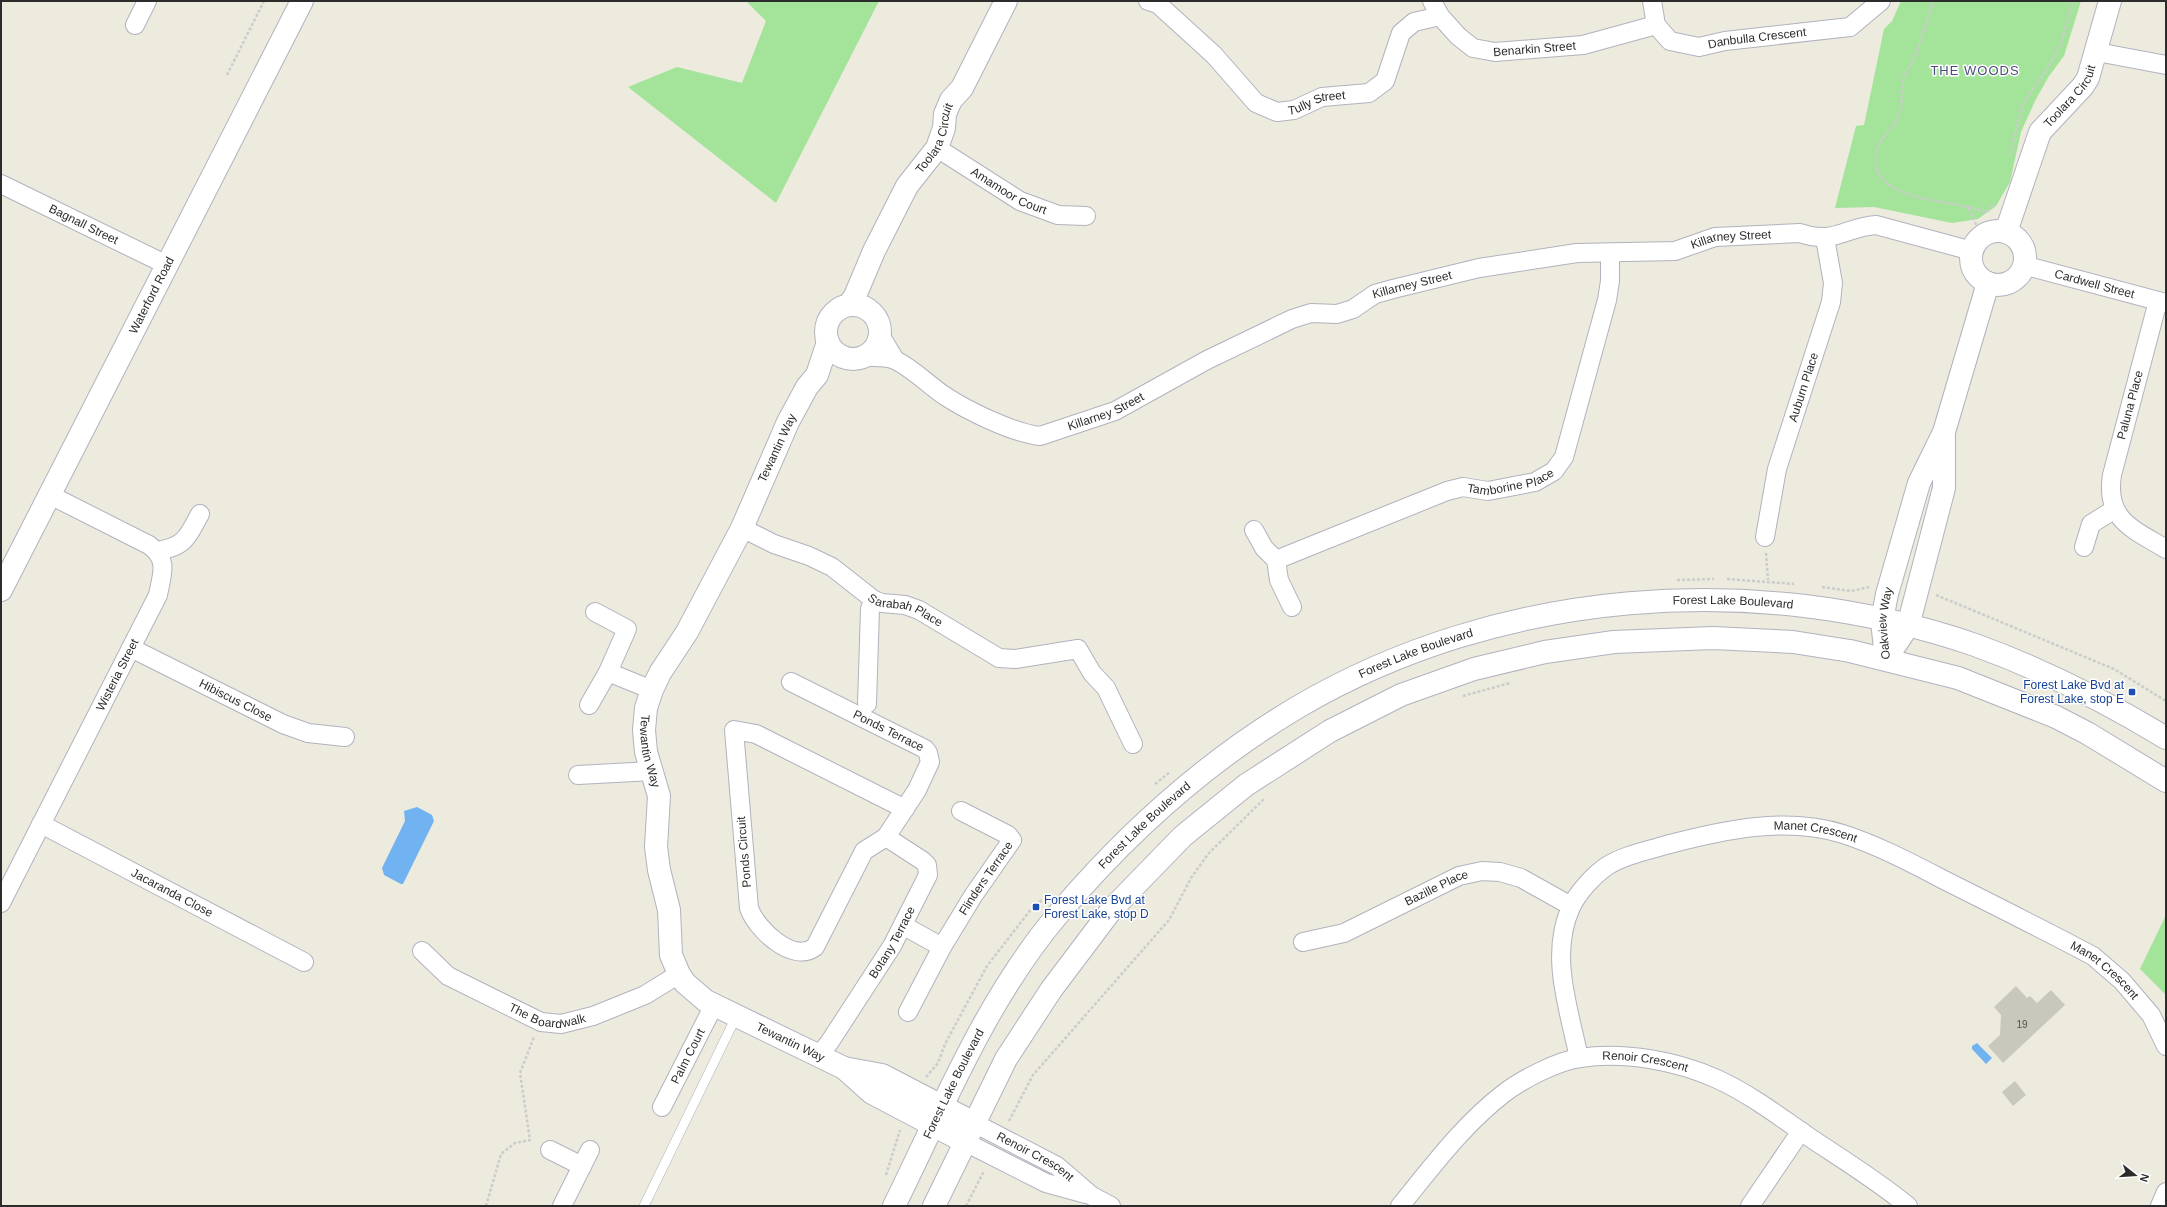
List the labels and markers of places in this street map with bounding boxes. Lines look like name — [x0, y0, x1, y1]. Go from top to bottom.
place label: Forest Lake Bvd at Forest Lake, stop E — [2020, 678, 2125, 706]
marker: Forest Lake Bvd at Forest Lake, stop E — [2127, 687, 2137, 697]
place label: Forest Lake Bvd at Forest Lake, stop D — [1044, 893, 1149, 921]
marker: Forest Lake Bvd at Forest Lake, stop D — [1031, 902, 1041, 912]

